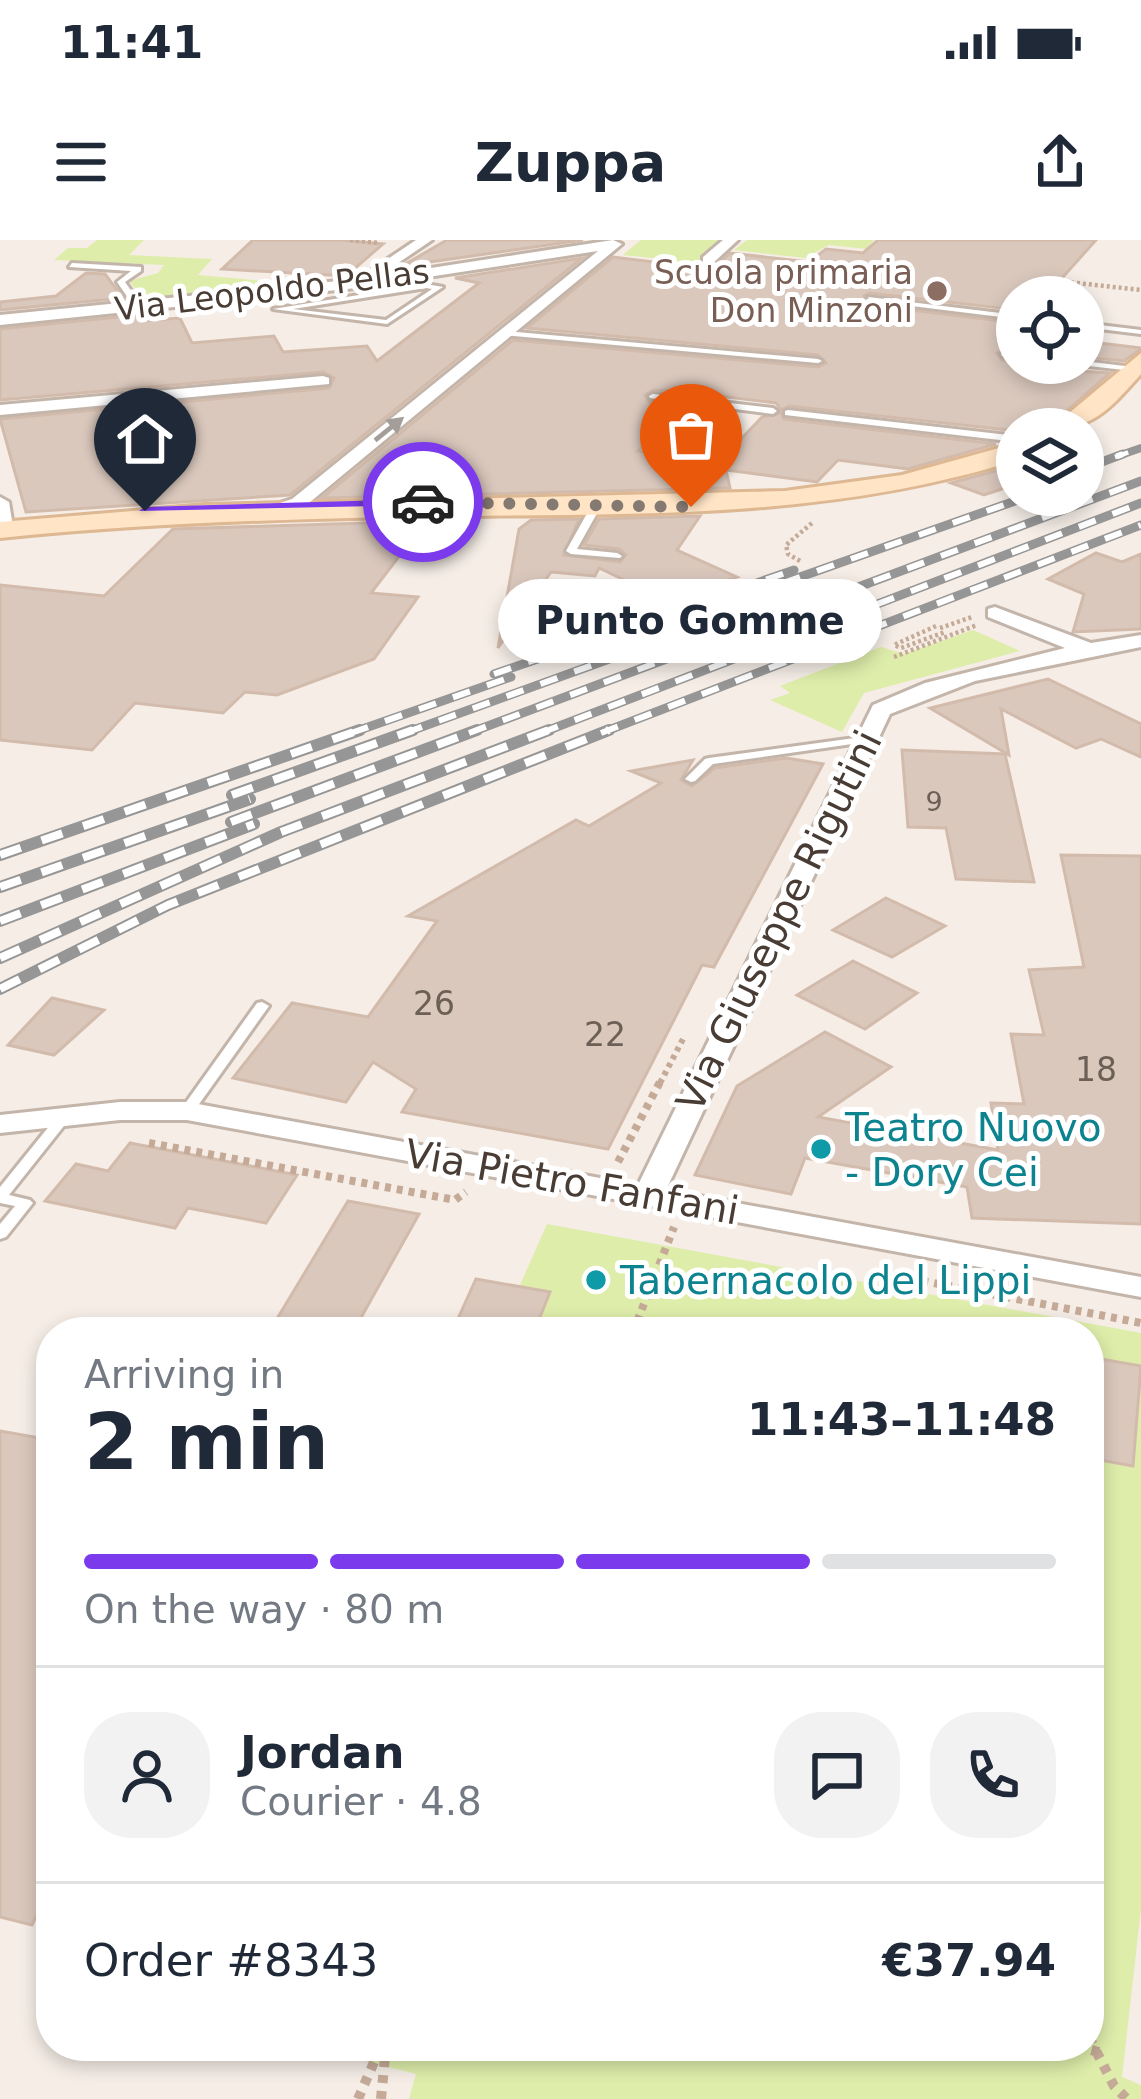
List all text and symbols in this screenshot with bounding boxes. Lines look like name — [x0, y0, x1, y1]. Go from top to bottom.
text: 11:41 — [60, 16, 203, 69]
icon: menu — [48, 129, 114, 195]
icon: share — [1027, 129, 1093, 195]
text: Zuppa — [475, 131, 666, 194]
street label: Via Leopoldo Pellas — [112, 251, 432, 329]
place label: Scuola primaria Don Minzoni — [654, 253, 913, 330]
map controls — [996, 276, 1104, 516]
button: locate — [996, 276, 1104, 384]
marker: Scuola primaria Don Minzoni — [924, 278, 950, 304]
pin — [640, 384, 742, 507]
pin — [94, 388, 196, 511]
icon: bag — [658, 402, 724, 468]
icon: home — [112, 406, 178, 472]
button: layers — [996, 408, 1104, 516]
one-way arrow — [373, 417, 404, 442]
courier — [363, 442, 483, 562]
icon: car — [390, 469, 456, 535]
callout: Punto Gomme — [499, 579, 883, 663]
text: Punto Gomme — [535, 598, 845, 643]
street label: Via Giuseppe Rigutini — [667, 723, 891, 1119]
house number: 9 — [925, 786, 943, 817]
house number: 26 — [413, 984, 455, 1023]
house number: 22 — [584, 1015, 626, 1054]
house number: 18 — [1075, 1050, 1117, 1089]
place label: Teatro Nuovo - Dory Cei — [844, 1105, 1102, 1195]
street label: Via Pietro Fanfani — [402, 1131, 742, 1233]
marker: Teatro Nuovo - Dory Cei — [808, 1136, 834, 1162]
place label: Tabernacolo del Lippi — [619, 1258, 1031, 1303]
marker: Tabernacolo del Lippi — [583, 1267, 609, 1293]
text: Arriving in — [84, 1352, 284, 1397]
text: 11:43–11:48 — [747, 1393, 1056, 1446]
text: 2 min — [84, 1397, 329, 1487]
text: On the way · 80 m — [84, 1587, 444, 1632]
button: person — [84, 1712, 210, 1838]
button: chat — [774, 1712, 900, 1838]
button: phone — [930, 1712, 1056, 1838]
text: Jordan — [240, 1726, 404, 1779]
text: Courier · 4.8 — [240, 1779, 482, 1824]
text: Order #8343 — [84, 1934, 378, 1987]
text: €37.94 — [882, 1934, 1056, 1987]

